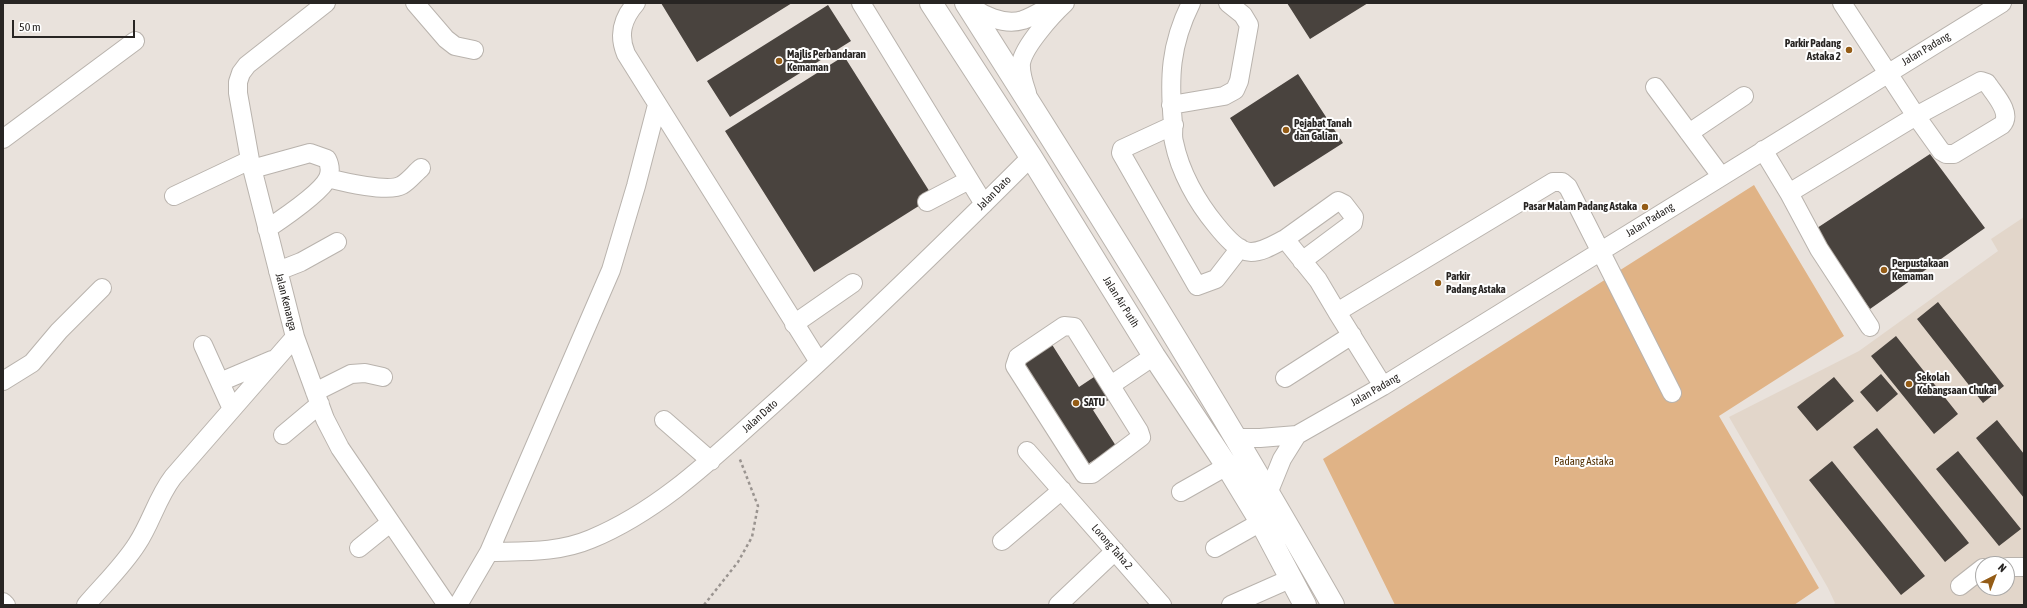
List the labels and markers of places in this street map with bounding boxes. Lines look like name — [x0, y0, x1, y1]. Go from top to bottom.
place label: Parkir Padang Astaka 2 — [1785, 37, 1841, 63]
marker: Parkir Padang Astaka 2 — [1844, 45, 1854, 55]
place label: Majlis Perbandaran Kemaman — [787, 48, 866, 74]
marker: Majlis Perbandaran Kemaman — [774, 56, 784, 66]
place label: Pejabat Tanah dan Galian — [1294, 117, 1352, 143]
marker: Pejabat Tanah dan Galian — [1281, 125, 1291, 135]
place label: Pasar Malam Padang Astaka — [1523, 200, 1637, 214]
marker: Pasar Malam Padang Astaka — [1640, 202, 1650, 212]
place label: Perpustakaan Kemaman — [1892, 257, 1949, 283]
marker: Perpustakaan Kemaman — [1879, 265, 1889, 275]
place label: Parkir Padang Astaka — [1446, 270, 1506, 296]
marker: Parkir Padang Astaka — [1433, 278, 1443, 288]
place label: Sekolah Kebangsaan Chukai — [1917, 371, 1997, 397]
marker: Sekolah Kebangsaan Chukai — [1904, 379, 1914, 389]
place label: SATU — [1084, 396, 1105, 410]
marker: SATU — [1071, 398, 1081, 408]

